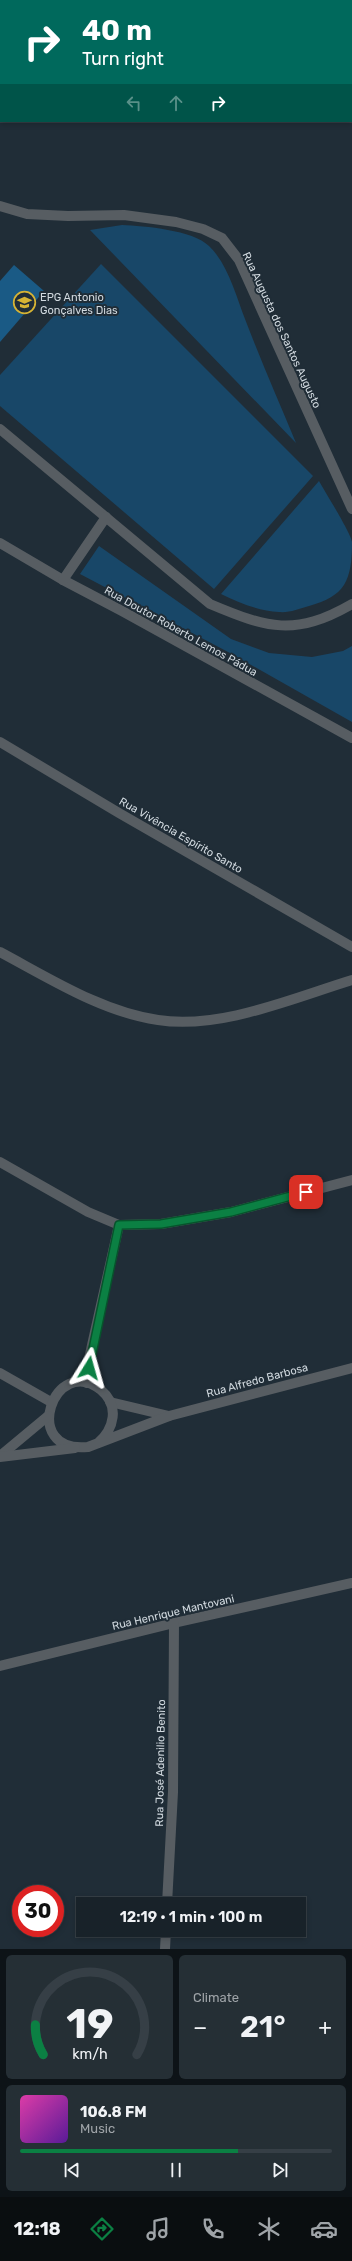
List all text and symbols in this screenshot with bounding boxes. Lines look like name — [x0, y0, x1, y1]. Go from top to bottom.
text: 40 m — [82, 14, 152, 47]
icon: right — [16, 16, 68, 68]
text: Turn right — [82, 48, 164, 70]
icon: left — [123, 92, 145, 114]
icon: ahead — [165, 92, 187, 114]
icon: right — [207, 92, 229, 114]
street label: Rua Augusta dos Santos Augusto — [240, 250, 324, 410]
school or university icon: EPG Antonio Gonçalves Dias — [11, 290, 37, 316]
place label: EPG Antonio Gonçalves Dias — [40, 291, 118, 317]
street label: Rua Doutor Roberto Lemos Pádua — [102, 584, 260, 679]
street label: Rua Vivência Espírito Santo — [117, 795, 245, 876]
pin — [289, 1175, 323, 1209]
icon: arrive — [295, 1181, 317, 1203]
position arrow — [68, 1347, 110, 1389]
street label: Rua Alfredo Barbosa — [205, 1361, 309, 1400]
street label: Rua Henrique Mantovani — [111, 1592, 236, 1633]
street label: Rua José Adenilio Benito — [153, 1699, 168, 1827]
speed limit sign: 30 — [12, 1885, 64, 1937]
text: 12:19 · 1 min · 100 m — [120, 1908, 262, 1926]
text: Climate — [193, 1990, 239, 2005]
text: 19 — [66, 1999, 113, 2048]
text: 21° — [240, 2009, 286, 2045]
text: − — [193, 2014, 207, 2041]
text: + — [318, 2014, 332, 2041]
text: km/h — [72, 2046, 107, 2063]
text: 106.8 FM — [80, 2103, 147, 2121]
text: Music — [80, 2121, 115, 2136]
icon: previous — [61, 2159, 83, 2181]
icon: pause — [165, 2159, 187, 2181]
icon: next — [269, 2159, 291, 2181]
icon: directions — [88, 2215, 116, 2243]
icon: music — [144, 2215, 172, 2243]
icon: phone — [199, 2215, 227, 2243]
icon: climate — [255, 2215, 283, 2243]
icon: car — [310, 2215, 338, 2243]
text: 12:18 — [14, 2218, 61, 2240]

